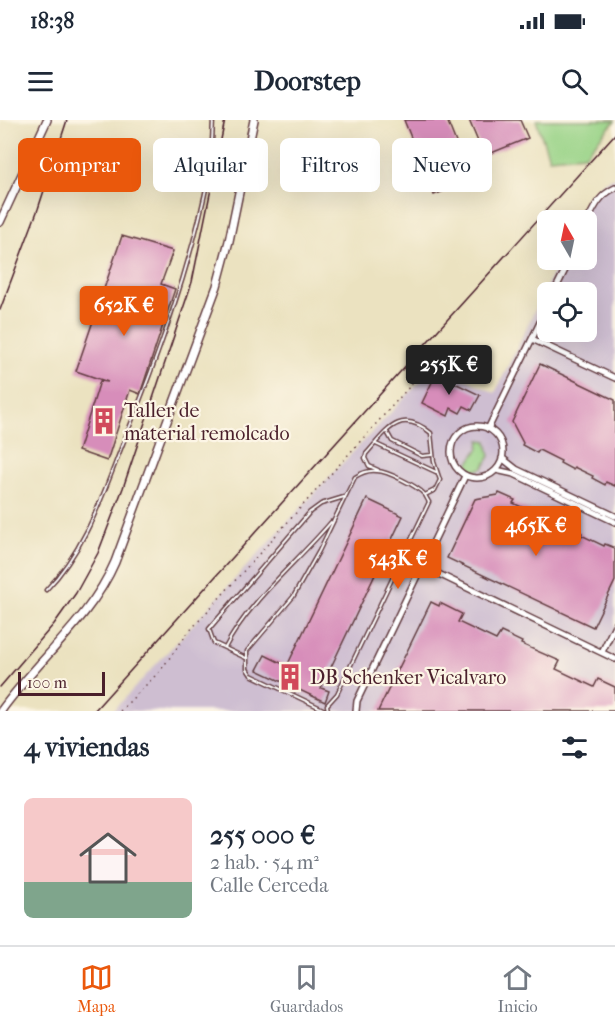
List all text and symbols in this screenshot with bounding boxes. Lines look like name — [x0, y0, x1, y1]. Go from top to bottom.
text: 18:38 — [30, 8, 74, 34]
icon: menu — [24, 65, 57, 98]
text: Doorstep — [254, 65, 361, 97]
icon: search — [558, 65, 591, 98]
chip: Comprar — [18, 138, 141, 192]
chip: Alquilar — [153, 138, 268, 192]
chip: Filtros — [280, 138, 380, 192]
chip: Nuevo — [392, 138, 492, 192]
north arrow — [537, 210, 597, 270]
map controls — [537, 210, 597, 342]
button: locate — [537, 282, 597, 342]
pin: 652K € — [75, 286, 173, 337]
text: 652K € — [94, 294, 154, 317]
pin: 255K € — [400, 345, 498, 396]
text: 255K € — [420, 353, 478, 376]
place label: Taller de material remolcado — [124, 399, 290, 445]
building icon: Taller de material remolcado — [89, 406, 119, 436]
pin: 465K € — [487, 506, 585, 557]
text: 465K € — [505, 514, 567, 537]
pin: 543K € — [349, 539, 447, 590]
text: 543K € — [368, 547, 428, 570]
building icon: DB Schenker Vicalvaro — [275, 662, 305, 692]
place label: DB Schenker Vicalvaro — [310, 666, 506, 689]
scale bar — [18, 669, 105, 696]
text: 100 m — [27, 673, 67, 692]
icon: filters — [558, 731, 591, 764]
text: 4 viviendas — [24, 732, 149, 763]
text: 255 000 € — [210, 820, 315, 851]
icon: home — [72, 822, 144, 894]
text: 2 hab. · 54 m² — [210, 851, 319, 874]
text: Calle Cerceda — [210, 874, 328, 897]
tab: Mapa — [77, 961, 115, 1016]
tab: Guardados — [270, 961, 343, 1016]
tab: Inicio — [498, 961, 538, 1016]

